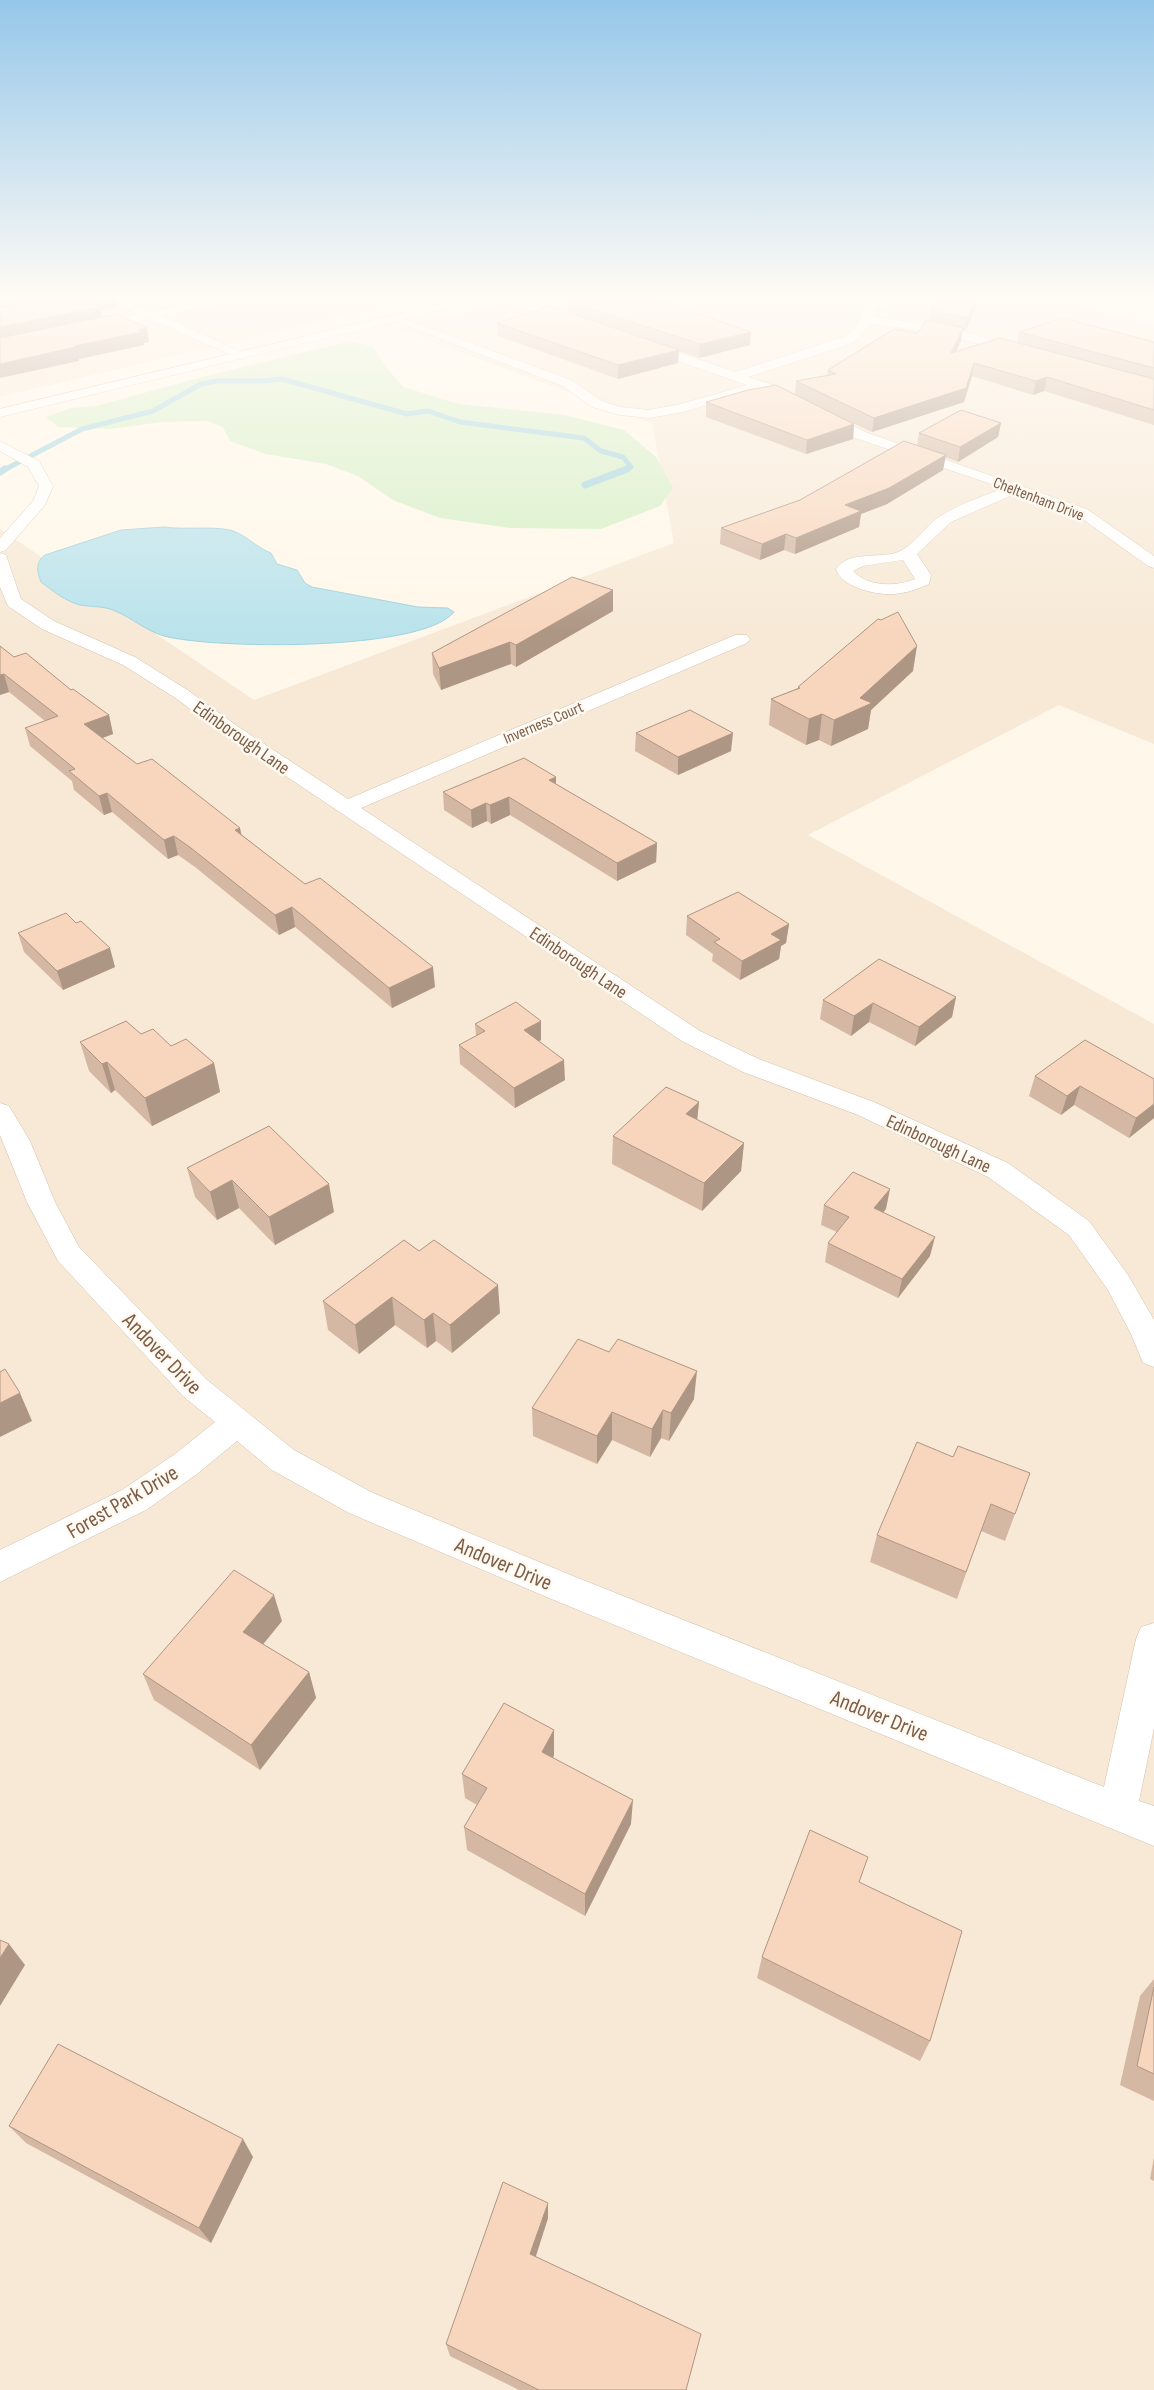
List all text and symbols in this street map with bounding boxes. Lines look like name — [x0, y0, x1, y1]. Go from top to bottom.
street label: Cheltenham Drive — [990, 473, 1087, 525]
street label: Edinborough Lane — [188, 696, 294, 780]
street label: Inverness Court — [501, 698, 586, 749]
street label: Edinborough Lane — [525, 922, 631, 1004]
street label: Edinborough Lane — [882, 1110, 994, 1179]
street label: Andover Drive — [116, 1307, 207, 1400]
street label: Forest Park Drive — [62, 1460, 183, 1545]
street label: Andover Drive — [450, 1531, 556, 1597]
street label: Andover Drive — [826, 1684, 932, 1748]

